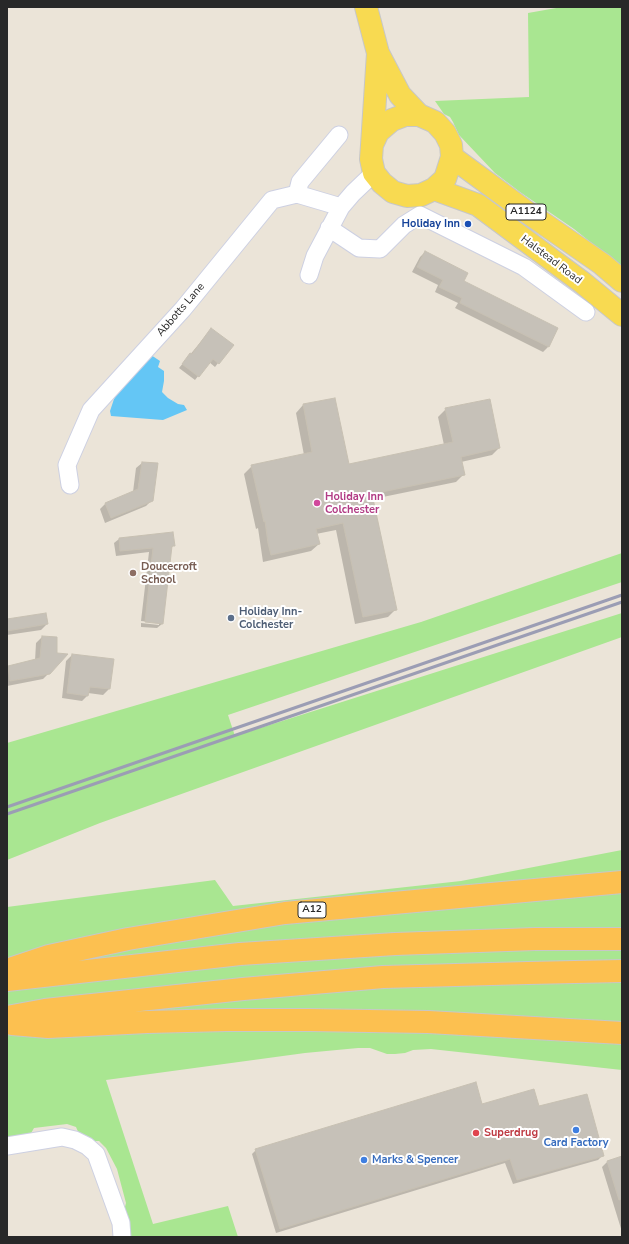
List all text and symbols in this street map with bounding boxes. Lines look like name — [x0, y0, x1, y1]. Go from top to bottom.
road number: A1124 — [506, 204, 546, 220]
place label: Holiday Inn — [402, 217, 460, 231]
marker: Holiday Inn — [463, 219, 473, 229]
street label: Halstead Road — [518, 233, 584, 287]
street label: Abbotts Lane — [154, 281, 208, 339]
place label: Holiday Inn Colchester — [325, 490, 383, 516]
marker: Holiday Inn Colchester — [312, 498, 322, 508]
place label: Doucecroft School — [141, 560, 197, 586]
marker: Doucecroft School — [128, 568, 138, 578]
place label: Holiday Inn- Colchester — [239, 605, 302, 631]
marker: Holiday Inn- Colchester — [226, 613, 236, 623]
road number: A12 — [298, 902, 326, 918]
marker: Card Factory — [571, 1125, 581, 1135]
place label: Superdrug — [484, 1126, 538, 1140]
marker: Superdrug — [471, 1128, 481, 1138]
place label: Card Factory — [543, 1136, 609, 1150]
place label: Marks & Spencer — [372, 1153, 458, 1167]
marker: Marks & Spencer — [359, 1155, 369, 1165]

